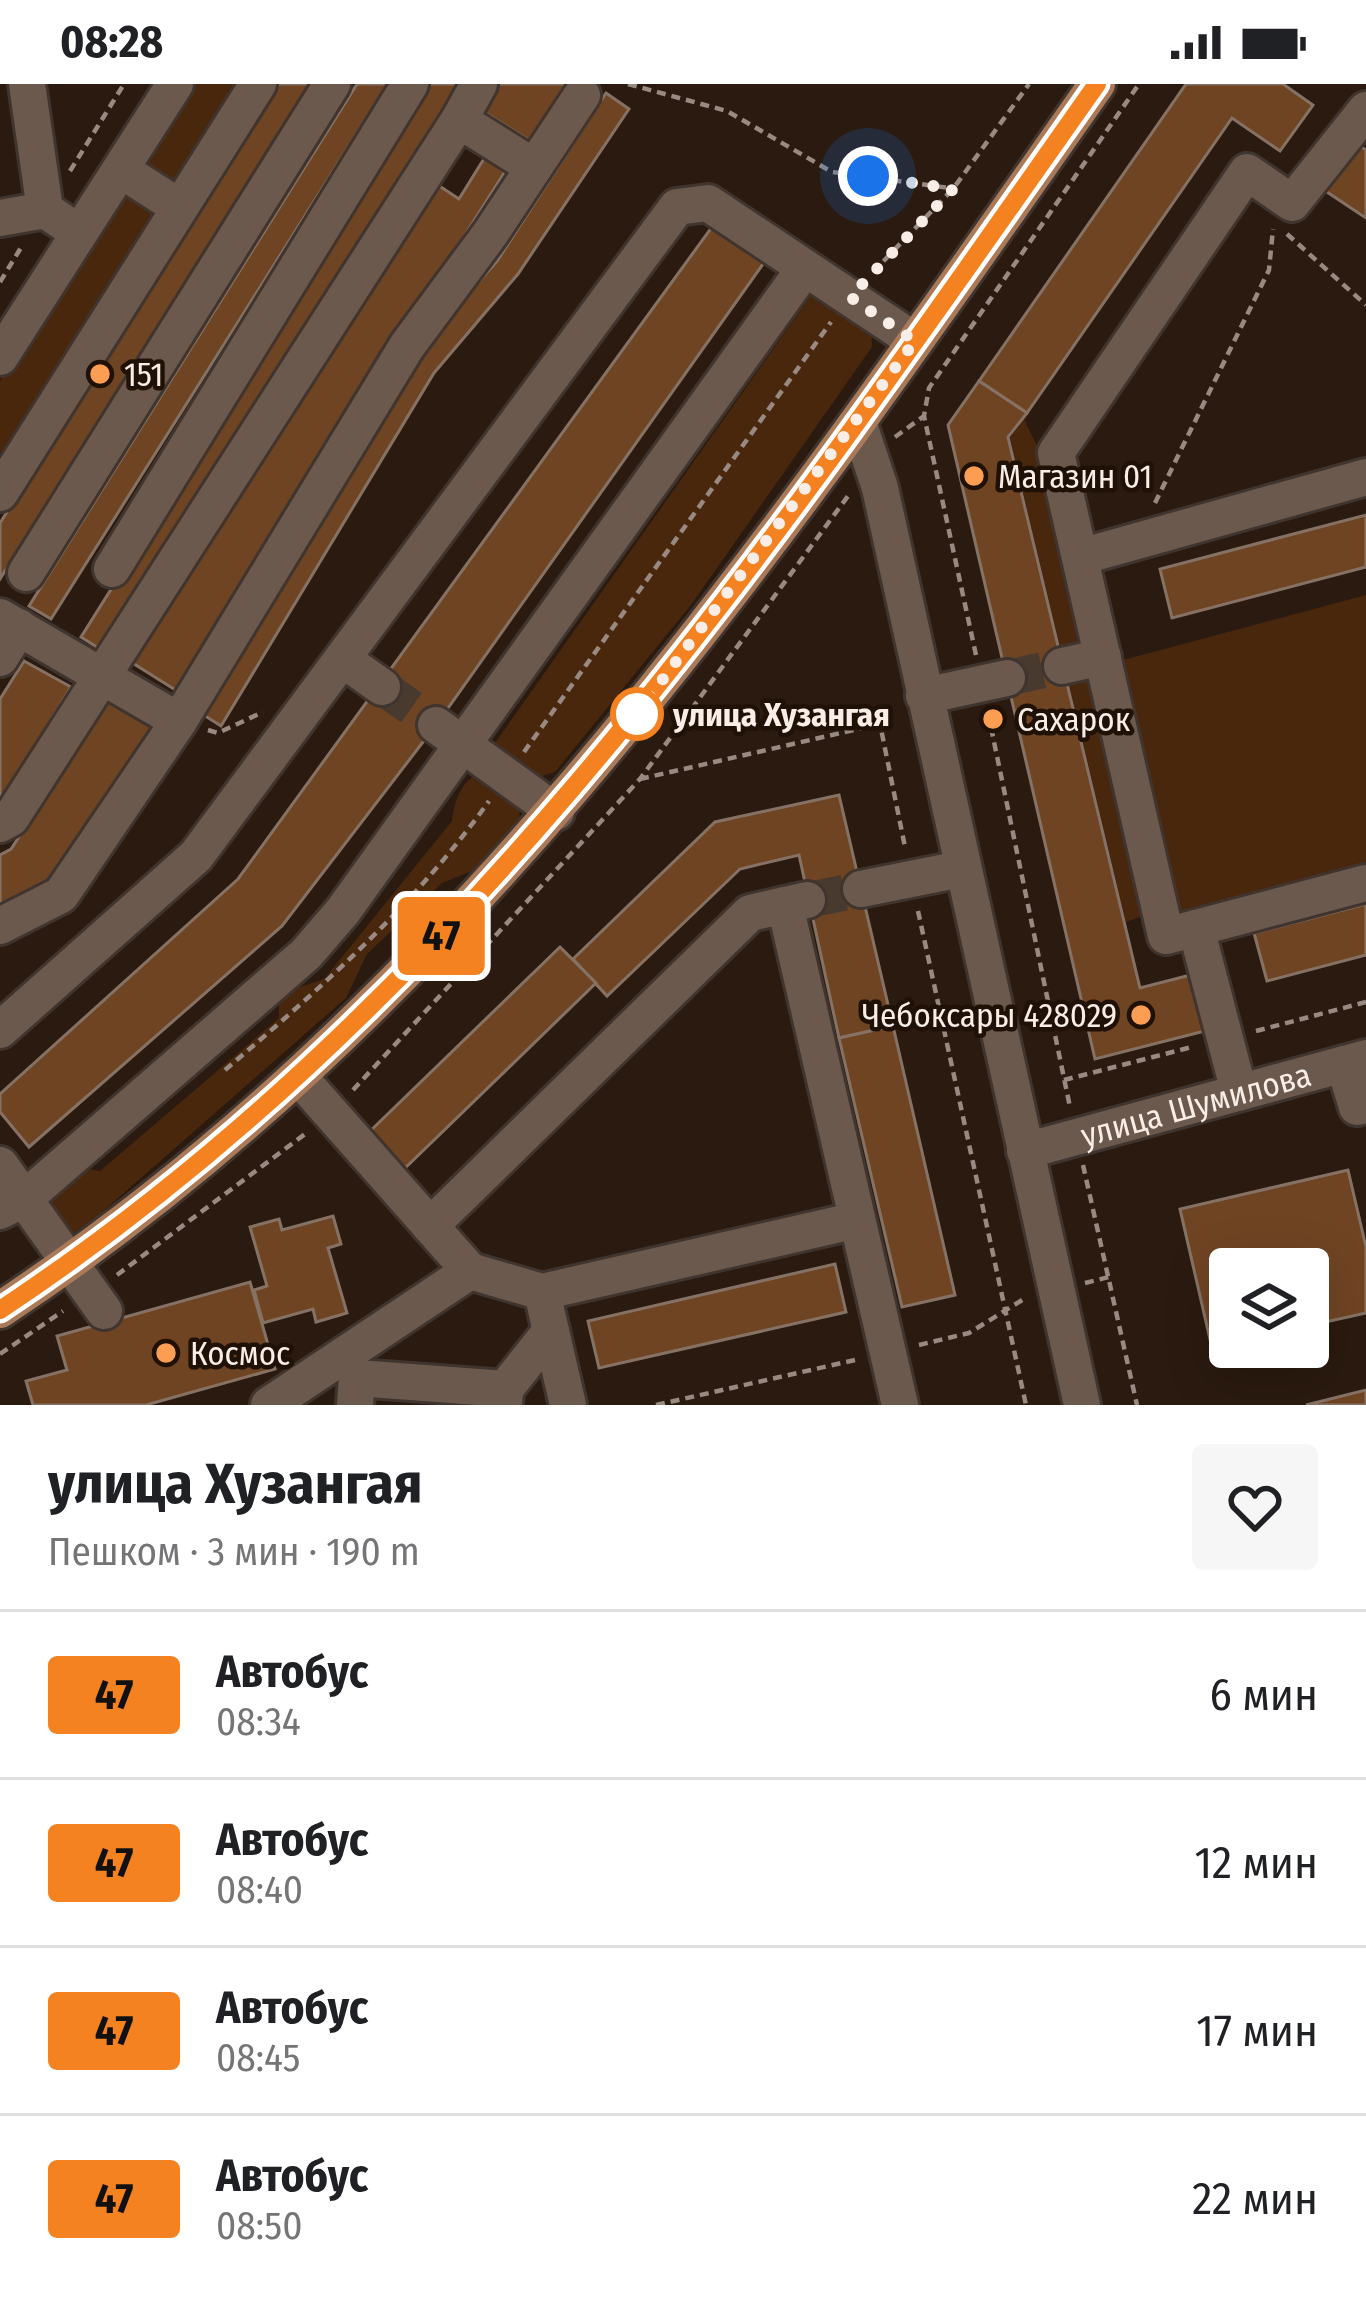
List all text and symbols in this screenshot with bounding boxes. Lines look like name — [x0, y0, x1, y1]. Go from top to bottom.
text: 08:28 — [60, 15, 163, 69]
your location — [838, 146, 898, 206]
place label: 151 — [124, 355, 163, 395]
marker: 151 — [87, 361, 113, 387]
place label: Магазин 01 — [998, 457, 1152, 497]
marker: Магазин 01 — [961, 463, 987, 489]
marker: улица Хузангая — [612, 689, 662, 739]
place label: улица Хузангая — [672, 695, 890, 735]
place label: Сахарок — [1017, 700, 1131, 740]
marker: Сахарок — [980, 706, 1006, 732]
line badge: 47 — [387, 897, 495, 975]
text: 47 — [422, 911, 460, 961]
place label: Чебоксары 428029 — [862, 996, 1117, 1036]
marker: Чебоксары 428029 — [1128, 1002, 1154, 1028]
street label: улица Шумилова — [1077, 1055, 1316, 1156]
map controls — [1209, 1248, 1329, 1368]
button: layers — [1209, 1248, 1329, 1368]
place label: Космос — [190, 1334, 290, 1374]
marker: Космос — [153, 1340, 179, 1366]
button: heart — [1192, 1444, 1318, 1570]
text: улица Хузангая — [48, 1450, 423, 1518]
text: Пешком · 3 мин · 190 m — [48, 1529, 420, 1575]
text: Автобус — [216, 1645, 368, 1699]
text: 6 мин — [1210, 1668, 1318, 1722]
text: 47 — [95, 1670, 133, 1720]
text: 08:34 — [216, 1699, 301, 1745]
text: Автобус — [216, 1813, 368, 1867]
text: 12 мин — [1195, 1836, 1318, 1890]
text: 47 — [95, 1838, 133, 1888]
text: 08:40 — [216, 1867, 303, 1913]
text: Автобус — [216, 1981, 368, 2035]
text: 17 мин — [1196, 2004, 1318, 2058]
text: 47 — [95, 2006, 133, 2056]
text: 08:45 — [216, 2035, 300, 2081]
text: Автобус — [216, 2149, 368, 2203]
text: 22 мин — [1192, 2172, 1318, 2226]
text: 47 — [95, 2174, 133, 2224]
text: 08:50 — [216, 2203, 302, 2249]

